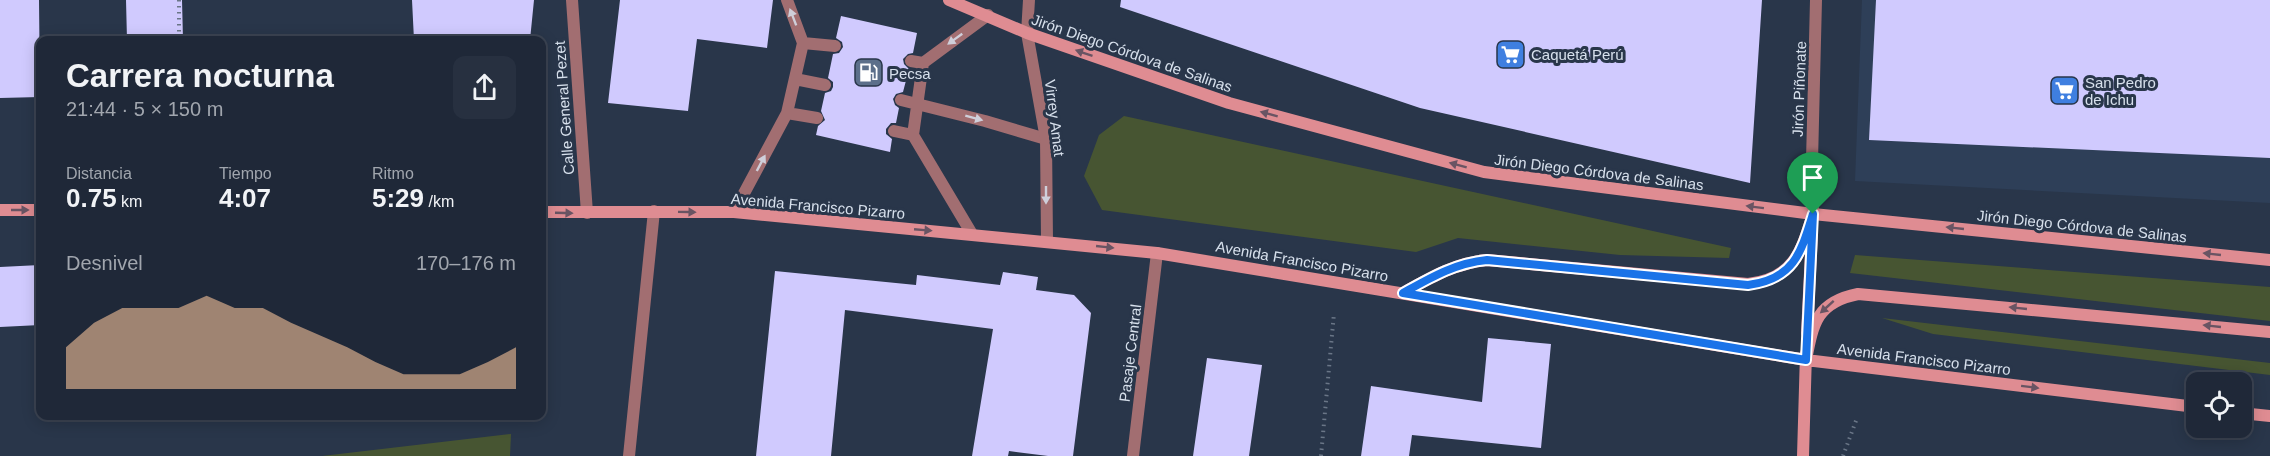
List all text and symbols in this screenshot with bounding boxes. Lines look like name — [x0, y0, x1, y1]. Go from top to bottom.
one-way arrow — [788, 8, 797, 26]
street label: Jirón Diego Córdova de Salinas — [1030, 11, 1234, 95]
one-way arrow — [948, 33, 964, 45]
supermarket icon: Caquetá Perú — [1494, 38, 1526, 70]
street label: Calle General Pezet — [551, 40, 577, 176]
street label: Jirón Piñonate — [1789, 41, 1809, 137]
place label: Caquetá Perú — [1531, 46, 1624, 63]
one-way arrow — [1075, 47, 1093, 57]
button: share — [453, 56, 516, 119]
text: Carrera nocturna — [66, 57, 334, 94]
fuel station icon: Pecsa — [852, 57, 884, 89]
place label: Pecsa — [889, 65, 931, 82]
place label: San Pedro de Ichu — [2085, 74, 2156, 108]
supermarket icon: San Pedro de Ichu — [2048, 75, 2080, 107]
street label: Virrey Amat — [1042, 79, 1068, 158]
text: 21:44 · 5 × 150 m — [66, 98, 223, 120]
one-way arrow — [1260, 108, 1279, 118]
one-way arrow — [965, 113, 983, 123]
street label: Jirón Diego Córdova de Salinas — [1493, 151, 1705, 193]
pin — [1787, 152, 1838, 214]
one-way arrow — [756, 154, 766, 171]
one-way arrow — [1449, 160, 1467, 169]
icon: arrive — [1796, 161, 1829, 194]
text: Distancia — [66, 165, 132, 182]
text: Tiempo — [219, 165, 272, 182]
text: Ritmo — [372, 165, 414, 182]
text: 0.75 — [66, 183, 117, 213]
text: 4:07 — [219, 183, 271, 213]
text: 5:29 — [372, 183, 424, 213]
one-way arrow — [1041, 185, 1051, 204]
street label: Avenida Francisco Pizarro — [730, 190, 906, 222]
text: km — [117, 193, 142, 210]
text: /km — [424, 193, 454, 210]
one-way arrow — [1745, 202, 1764, 211]
one-way arrow — [11, 205, 30, 215]
one-way arrow — [678, 207, 697, 217]
street label: Jirón Diego Córdova de Salinas — [1976, 207, 2188, 245]
one-way arrow — [555, 208, 574, 217]
one-way arrow — [1946, 223, 1965, 233]
one-way arrow — [914, 225, 933, 235]
street label: Avenida Francisco Pizarro — [1214, 237, 1390, 285]
one-way arrow — [1095, 242, 1114, 252]
one-way arrow — [2202, 249, 2221, 259]
text: Desnivel — [66, 252, 143, 274]
text: 170–176 m — [416, 252, 516, 274]
one-way arrow — [1820, 301, 1835, 314]
street label: Pasaje Central — [1116, 303, 1144, 403]
one-way arrow — [2008, 303, 2027, 313]
one-way arrow — [2202, 321, 2221, 331]
street label: Avenida Francisco Pizarro — [1836, 340, 2012, 378]
map controls — [2186, 372, 2252, 438]
button: locate — [2186, 372, 2252, 438]
one-way arrow — [2021, 382, 2040, 392]

